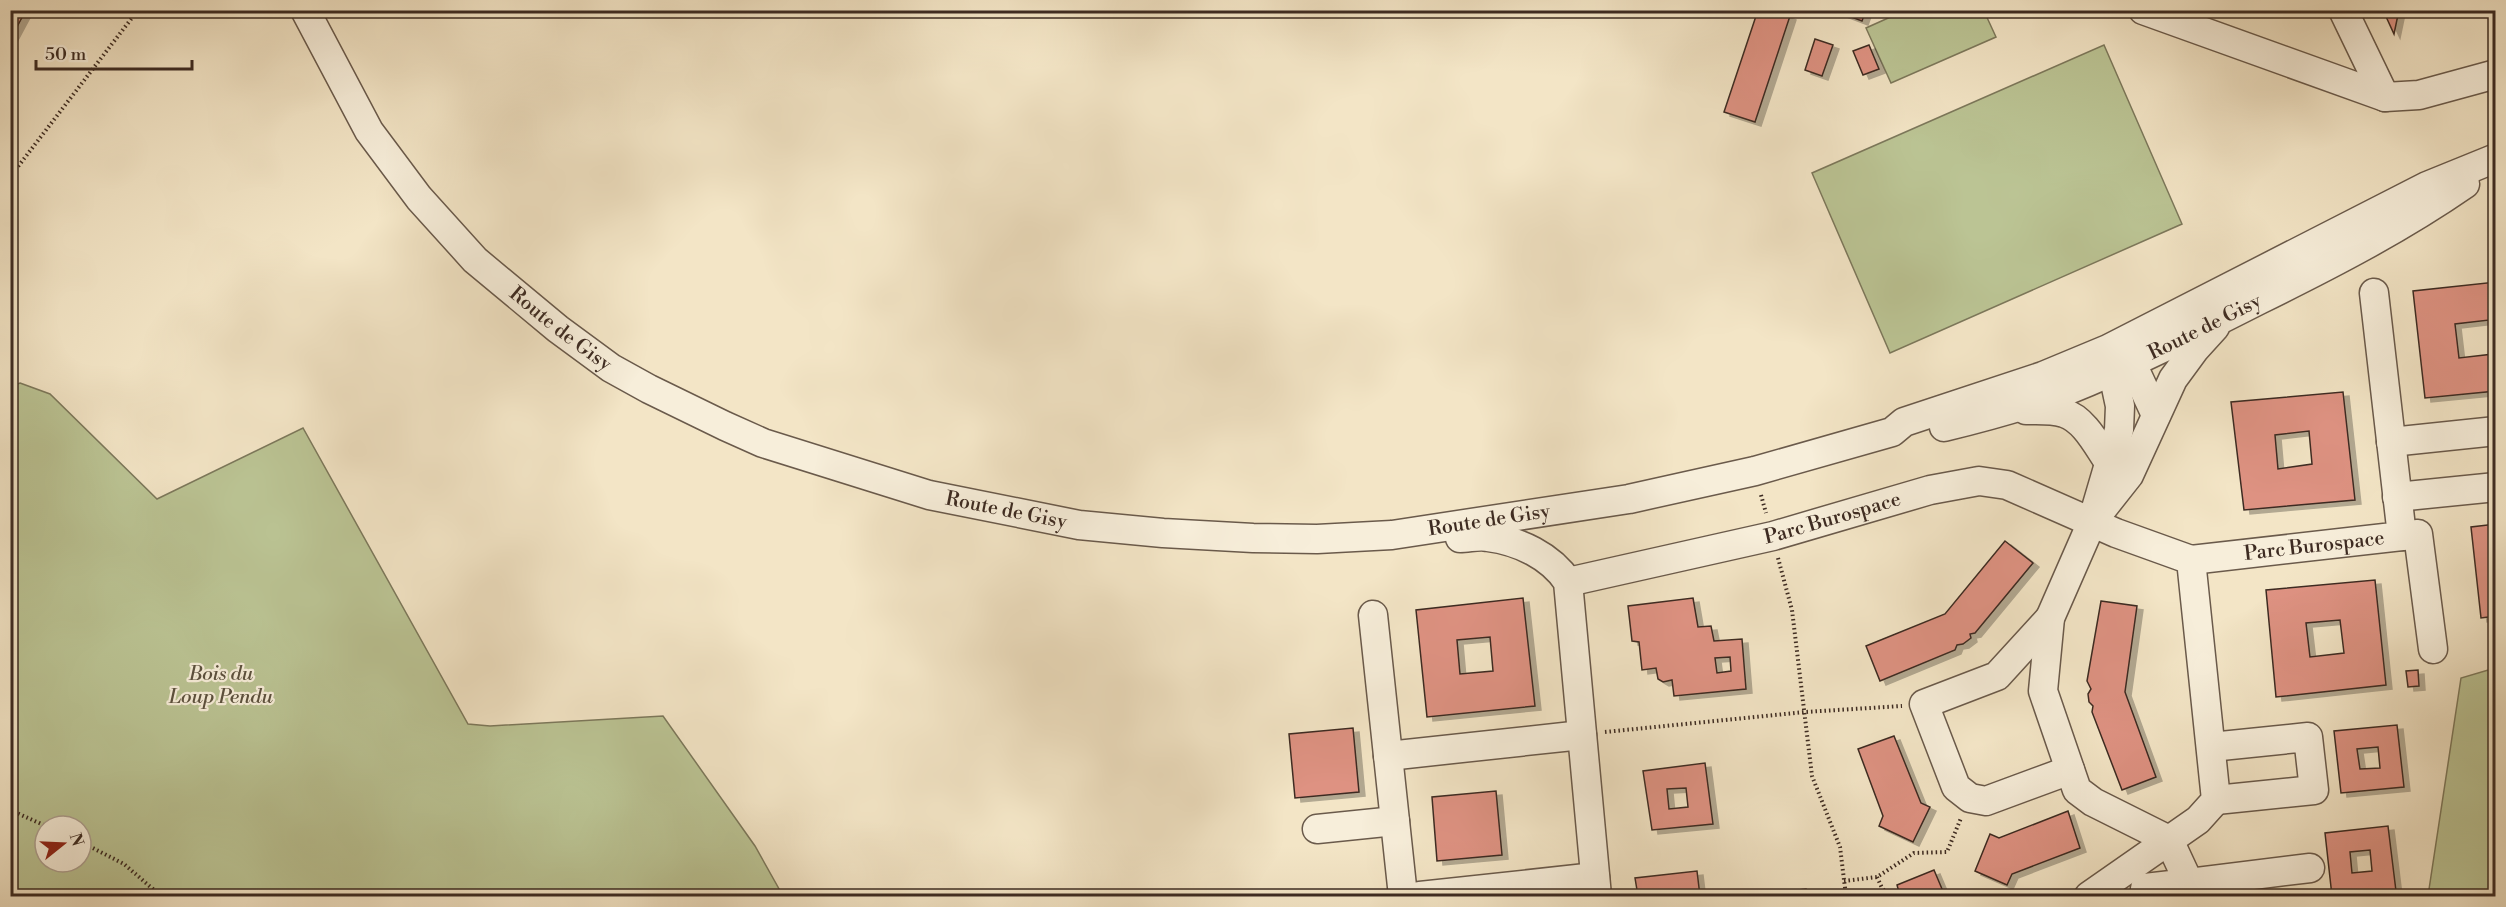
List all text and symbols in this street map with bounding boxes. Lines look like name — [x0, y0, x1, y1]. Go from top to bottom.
scale bar — [36, 33, 192, 71]
text: 50 m — [45, 43, 87, 66]
street label: Route de Gisy — [504, 281, 617, 377]
street label: Route de Gisy — [2144, 288, 2266, 366]
street label: Route de Gisy — [943, 486, 1069, 535]
street label: Parc Burospace — [1762, 487, 1904, 550]
street label: Route de Gisy — [1426, 499, 1552, 542]
street label: Parc Burospace — [2243, 526, 2386, 566]
park label: Bois du Loup Pendu — [168, 662, 274, 710]
north arrow — [33, 814, 93, 874]
text: N — [65, 831, 88, 849]

